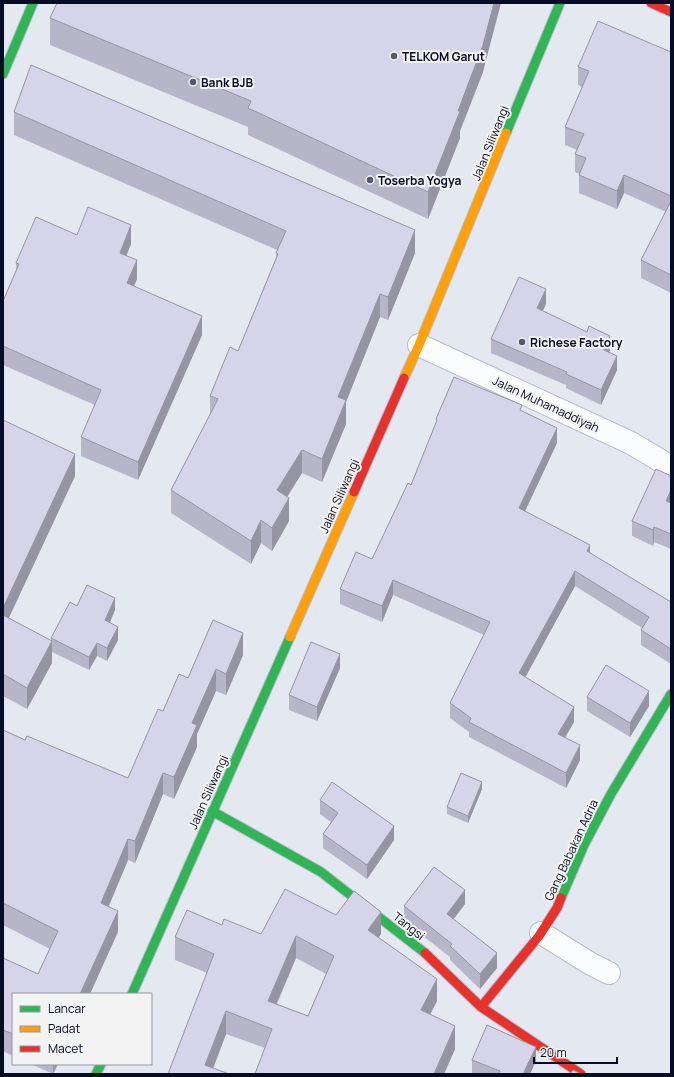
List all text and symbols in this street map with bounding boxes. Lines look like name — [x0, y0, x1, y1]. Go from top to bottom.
place label: TELKOM Garut — [402, 48, 485, 65]
marker: TELKOM Garut — [389, 51, 399, 61]
place label: Bank BJB — [201, 74, 253, 91]
marker: Bank BJB — [188, 77, 198, 87]
street label: Jalan Siliwangi — [467, 103, 513, 183]
place label: Toserba Yogya — [378, 172, 461, 189]
marker: Toserba Yogya — [365, 175, 375, 185]
place label: Richese Factory — [530, 334, 623, 351]
marker: Richese Factory — [517, 337, 527, 347]
street label: Jalan Muhamaddiyah — [490, 372, 602, 436]
street label: Jalan Siliwangi — [315, 456, 363, 536]
street label: Jalan Siliwangi — [184, 752, 232, 832]
street label: Gang Babakan Adria — [540, 796, 602, 904]
street label: Tangsi — [389, 908, 429, 944]
legend — [12, 993, 152, 1065]
text: Lancar — [48, 1000, 86, 1017]
text: Padat — [48, 1020, 80, 1037]
scale bar — [534, 1039, 617, 1065]
text: Macet — [48, 1040, 83, 1057]
text: 20 m — [540, 1044, 567, 1061]

